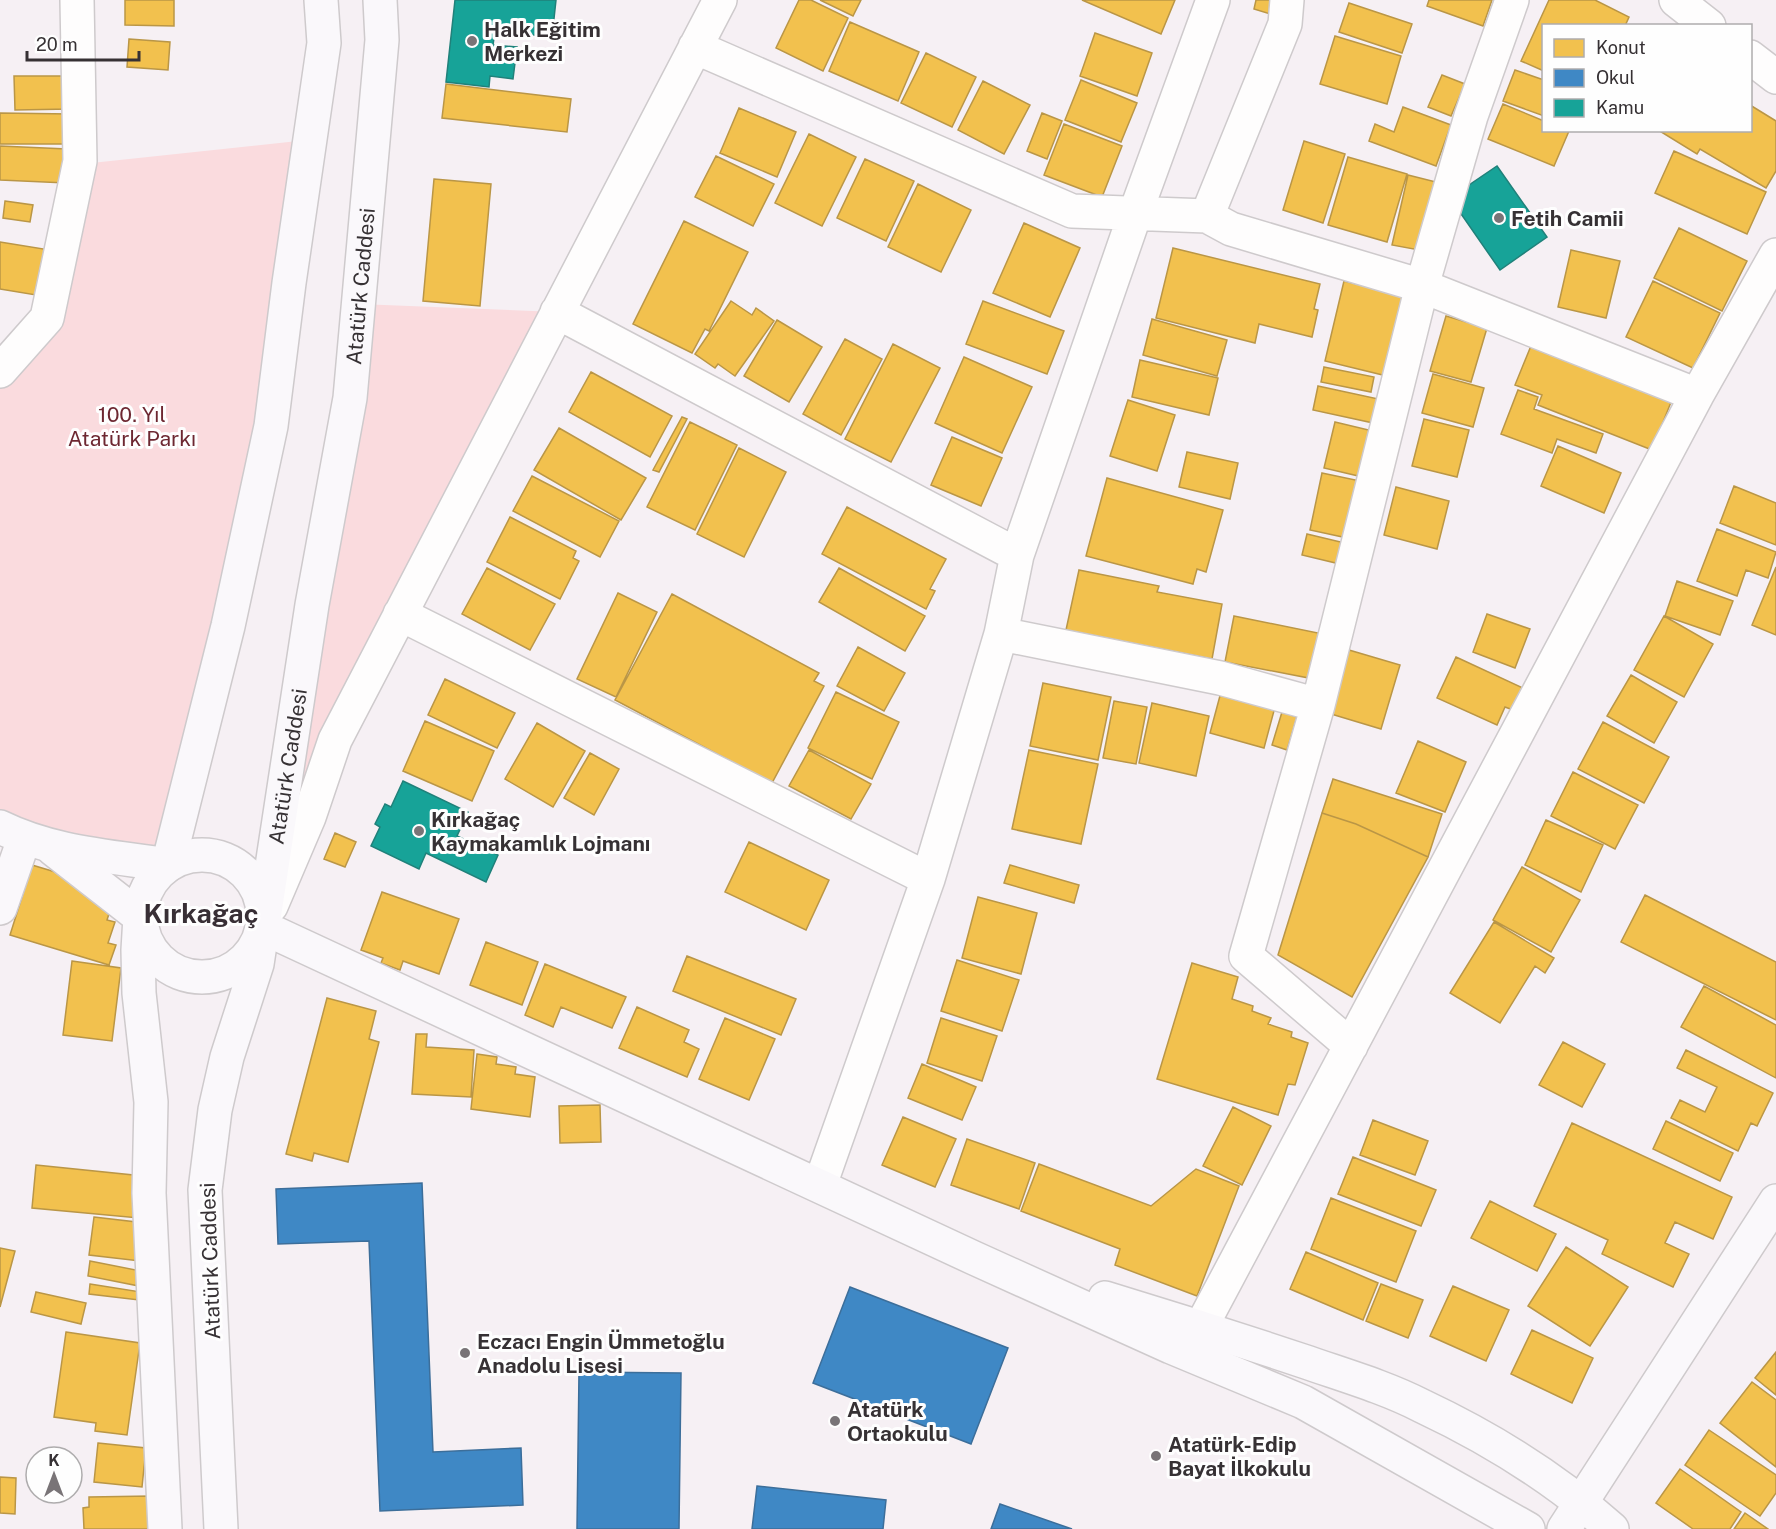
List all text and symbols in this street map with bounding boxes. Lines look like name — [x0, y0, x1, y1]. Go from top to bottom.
place label: Halk Eğitim Merkezi — [484, 17, 601, 66]
scale bar — [27, 24, 140, 62]
legend — [1542, 24, 1752, 132]
text: 20 m — [36, 34, 78, 55]
marker: Halk Eğitim Merkezi — [465, 34, 479, 48]
text: Konut — [1596, 37, 1646, 58]
text: Okul — [1596, 67, 1635, 88]
text: Kamu — [1596, 97, 1644, 118]
place label: Fetih Camii — [1511, 206, 1624, 231]
street label: Atatürk Caddesi — [341, 207, 379, 366]
marker: Fetih Camii — [1492, 211, 1506, 225]
park label: 100. Yıl Atatürk Parkı — [68, 402, 196, 451]
street label: Atatürk Caddesi — [263, 687, 312, 846]
place label: Kırkağaç Kaymakamlık Lojmanı — [431, 807, 650, 856]
marker: Kırkağaç Kaymakamlık Lojmanı — [412, 824, 426, 838]
district label: Kırkağaç — [144, 897, 258, 929]
street label: Atatürk Caddesi — [195, 1182, 225, 1340]
place label: Eczacı Engin Ümmetoğlu Anadolu Lisesi — [477, 1329, 725, 1378]
marker: Eczacı Engin Ümmetoğlu Anadolu Lisesi — [458, 1346, 472, 1360]
place label: Atatürk Ortaokulu — [847, 1397, 948, 1446]
marker: Atatürk Ortaokulu — [828, 1414, 842, 1428]
place label: Atatürk-Edip Bayat İlkokulu — [1168, 1432, 1311, 1481]
north arrow — [24, 1445, 84, 1505]
marker: Atatürk-Edip Bayat İlkokulu — [1149, 1449, 1163, 1463]
text: K — [48, 1451, 60, 1470]

